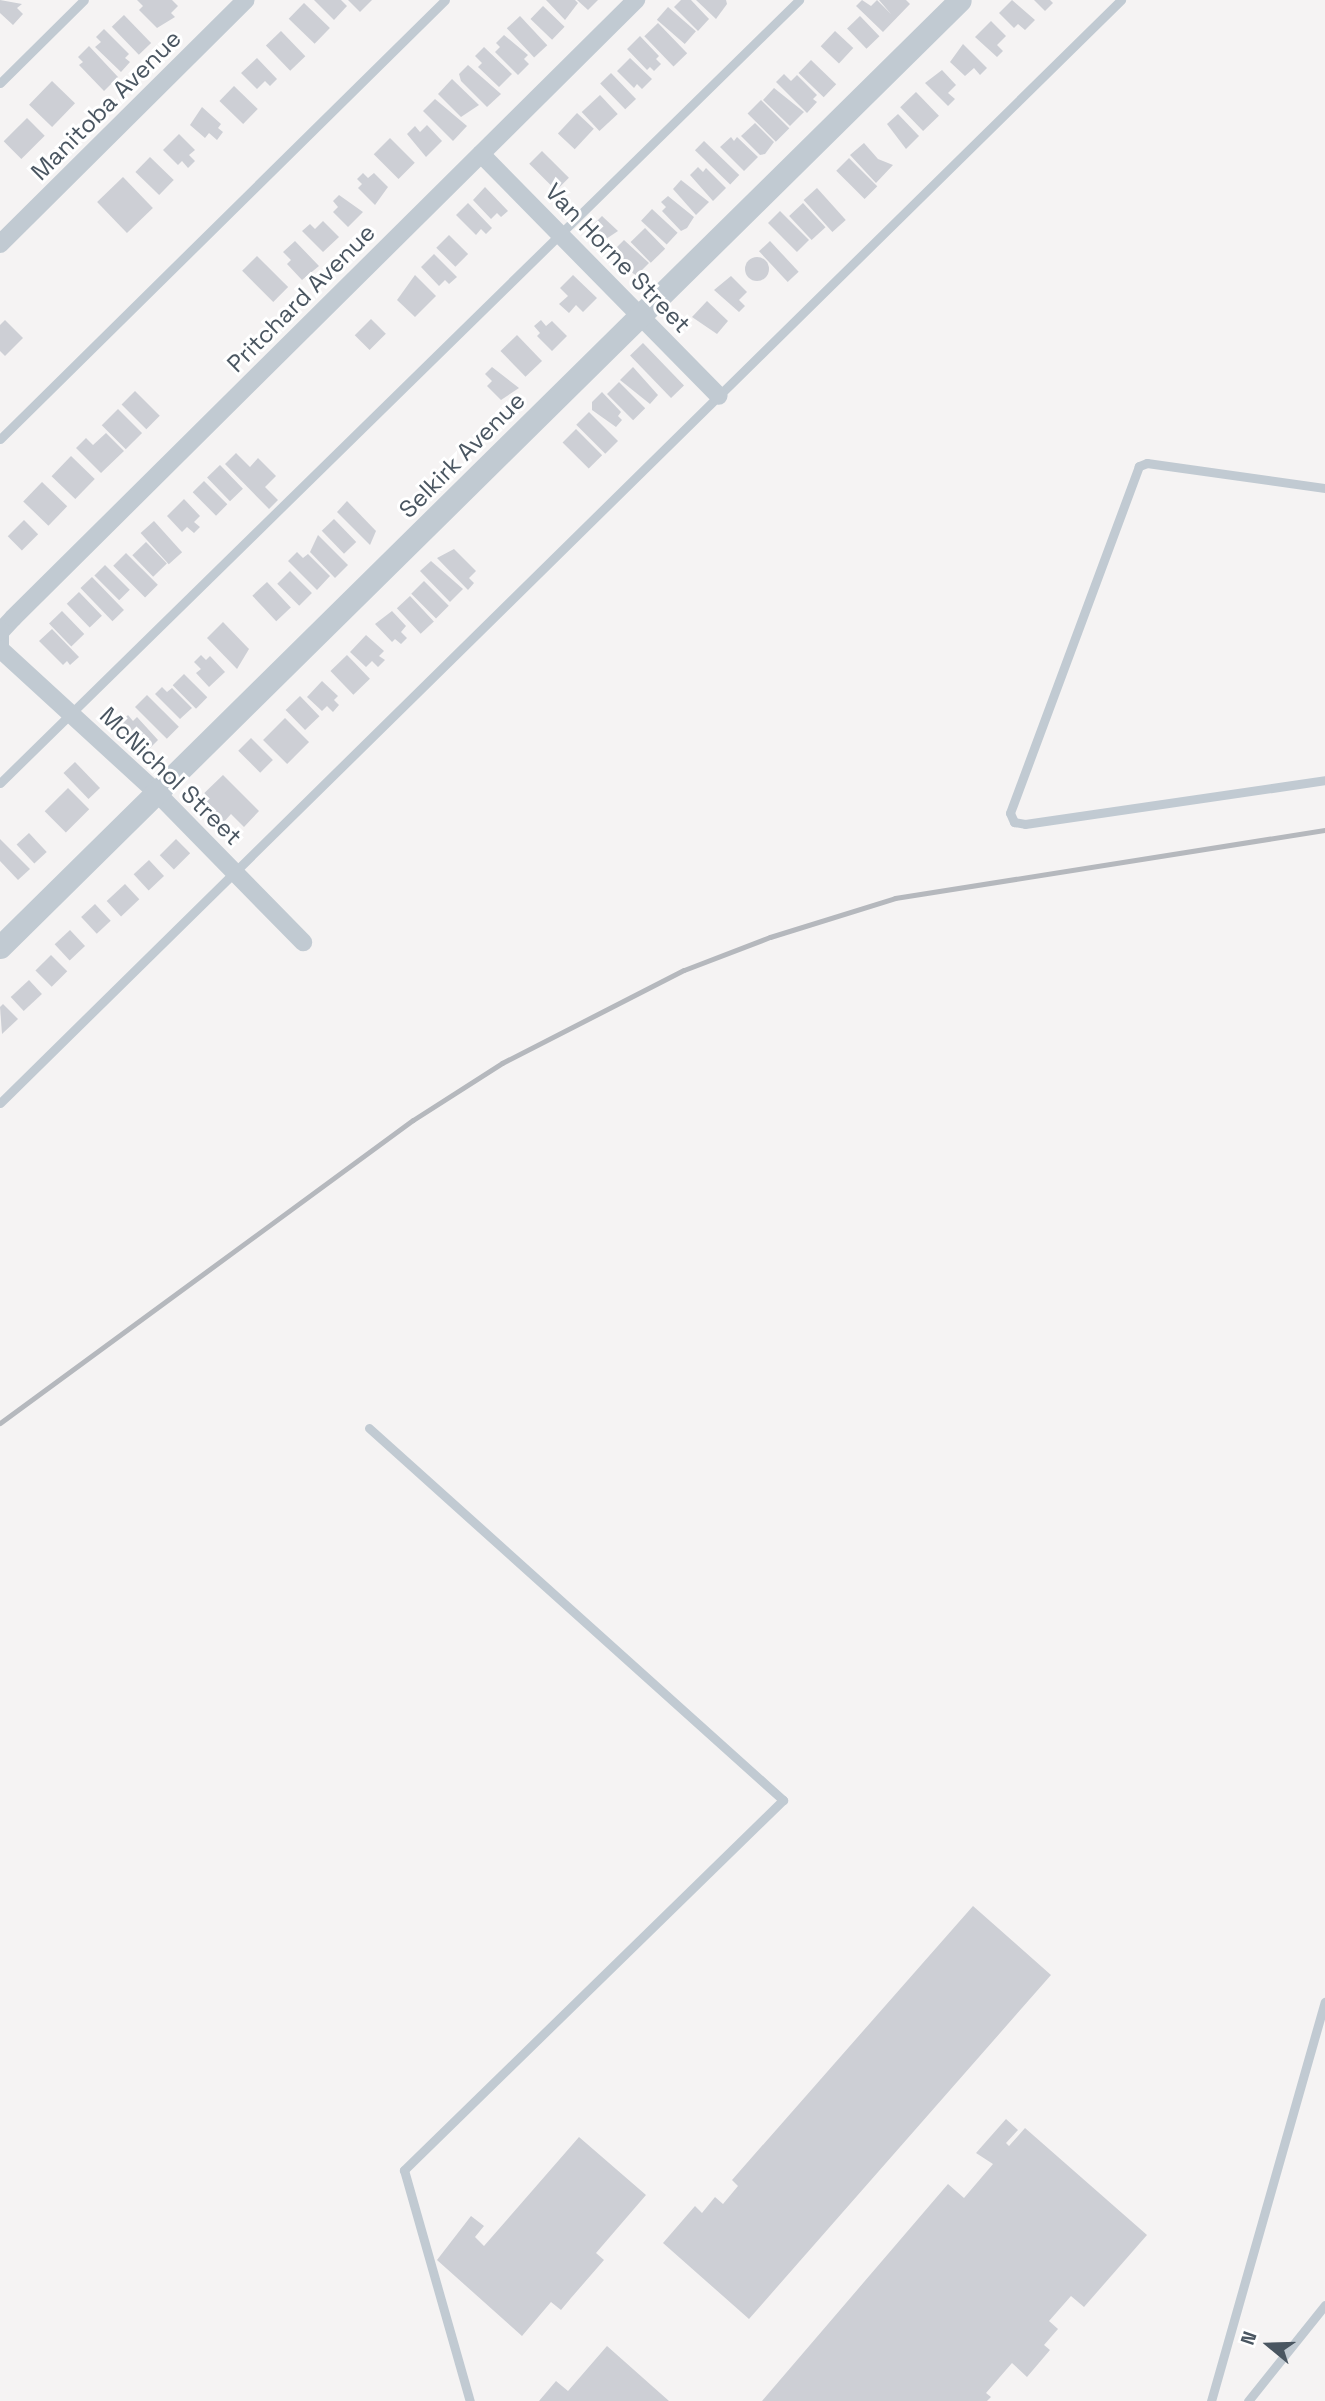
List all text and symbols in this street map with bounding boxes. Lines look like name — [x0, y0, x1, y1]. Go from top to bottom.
street label: Manitoba Avenue — [25, 24, 187, 186]
street label: Van Horne Street — [539, 177, 697, 339]
street label: Pritchard Avenue — [221, 218, 381, 378]
street label: Selkirk Avenue — [393, 386, 531, 524]
street label: McNichol Street — [94, 701, 248, 851]
north arrow — [1234, 2310, 1304, 2380]
text: N — [1235, 2328, 1263, 2348]

